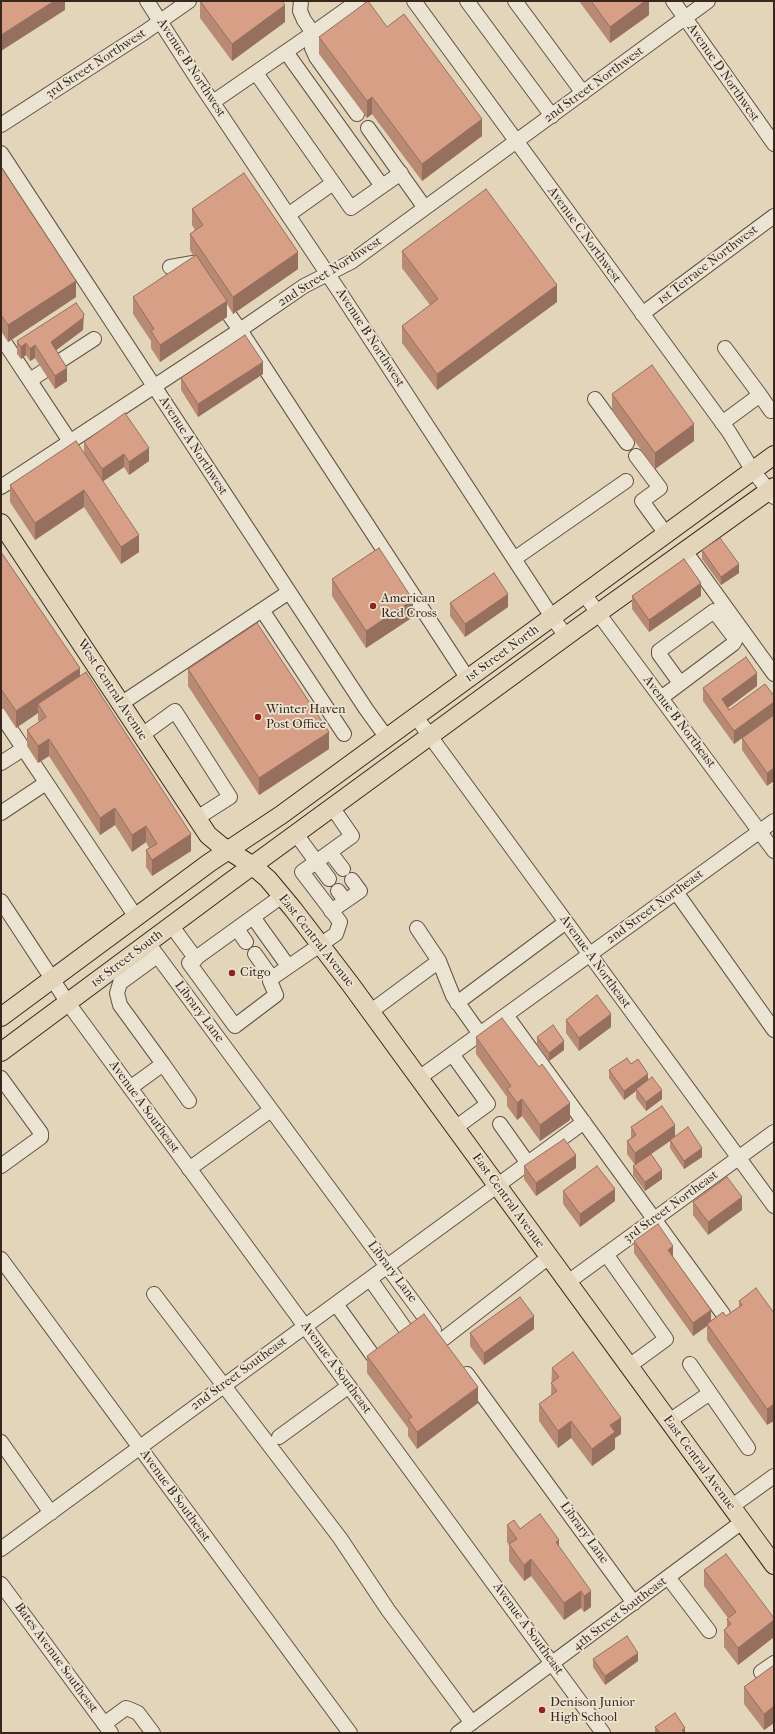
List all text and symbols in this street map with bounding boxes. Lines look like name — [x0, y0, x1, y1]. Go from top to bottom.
street label: Avenue B Northwest — [153, 16, 229, 120]
street label: Avenue D Northwest — [683, 21, 763, 125]
street label: 3rd Street Northwest — [43, 26, 149, 102]
street label: 2nd Street Northwest — [541, 43, 647, 127]
street label: Avenue C Northwest — [544, 184, 624, 286]
street label: 1st Terrace Northwest — [655, 222, 761, 308]
street label: 2nd Street Northwest — [275, 234, 385, 310]
street label: Avenue B Northwest — [332, 286, 408, 390]
street label: Avenue A Northwest — [155, 394, 231, 498]
place label: American Red Cross — [381, 591, 437, 622]
marker: American Red Cross — [368, 601, 378, 611]
street label: 1st Street North — [462, 622, 542, 686]
street label: West Central Avenue — [73, 636, 151, 744]
street label: Avenue B Northeast — [639, 673, 719, 771]
place label: Winter Haven Post Office — [266, 702, 346, 733]
marker: Winter Haven Post Office — [253, 712, 263, 722]
street label: 2nd Street Northeast — [603, 866, 707, 948]
street label: East Central Avenue — [275, 892, 357, 990]
street label: Avenue A Northeast — [556, 912, 634, 1012]
street label: 1st Street South — [88, 927, 166, 991]
place label: Citgo — [240, 965, 271, 981]
marker: Citgo — [227, 968, 237, 978]
street label: Library Lane — [171, 978, 227, 1046]
street label: Avenue A Southeast — [105, 1058, 183, 1156]
street label: East Central Avenue — [468, 1151, 548, 1251]
street label: 3rd Street Northeast — [621, 1167, 721, 1247]
street label: Library Lane — [364, 1238, 420, 1306]
street label: Avenue A Southeast — [297, 1319, 375, 1417]
street label: 2nd Street Southeast — [188, 1334, 290, 1414]
street label: East Central Avenue — [659, 1413, 739, 1513]
street label: Avenue B Southeast — [136, 1447, 214, 1545]
street label: Library Lane — [556, 1499, 612, 1567]
street label: 4th Street Southeast — [570, 1574, 670, 1654]
street label: Avenue A Southeast — [489, 1580, 567, 1678]
street label: Bates Avenue Southeast — [11, 1600, 101, 1716]
place label: Denison Junior High School — [550, 1695, 635, 1726]
marker: Denison Junior High School — [537, 1705, 547, 1715]

